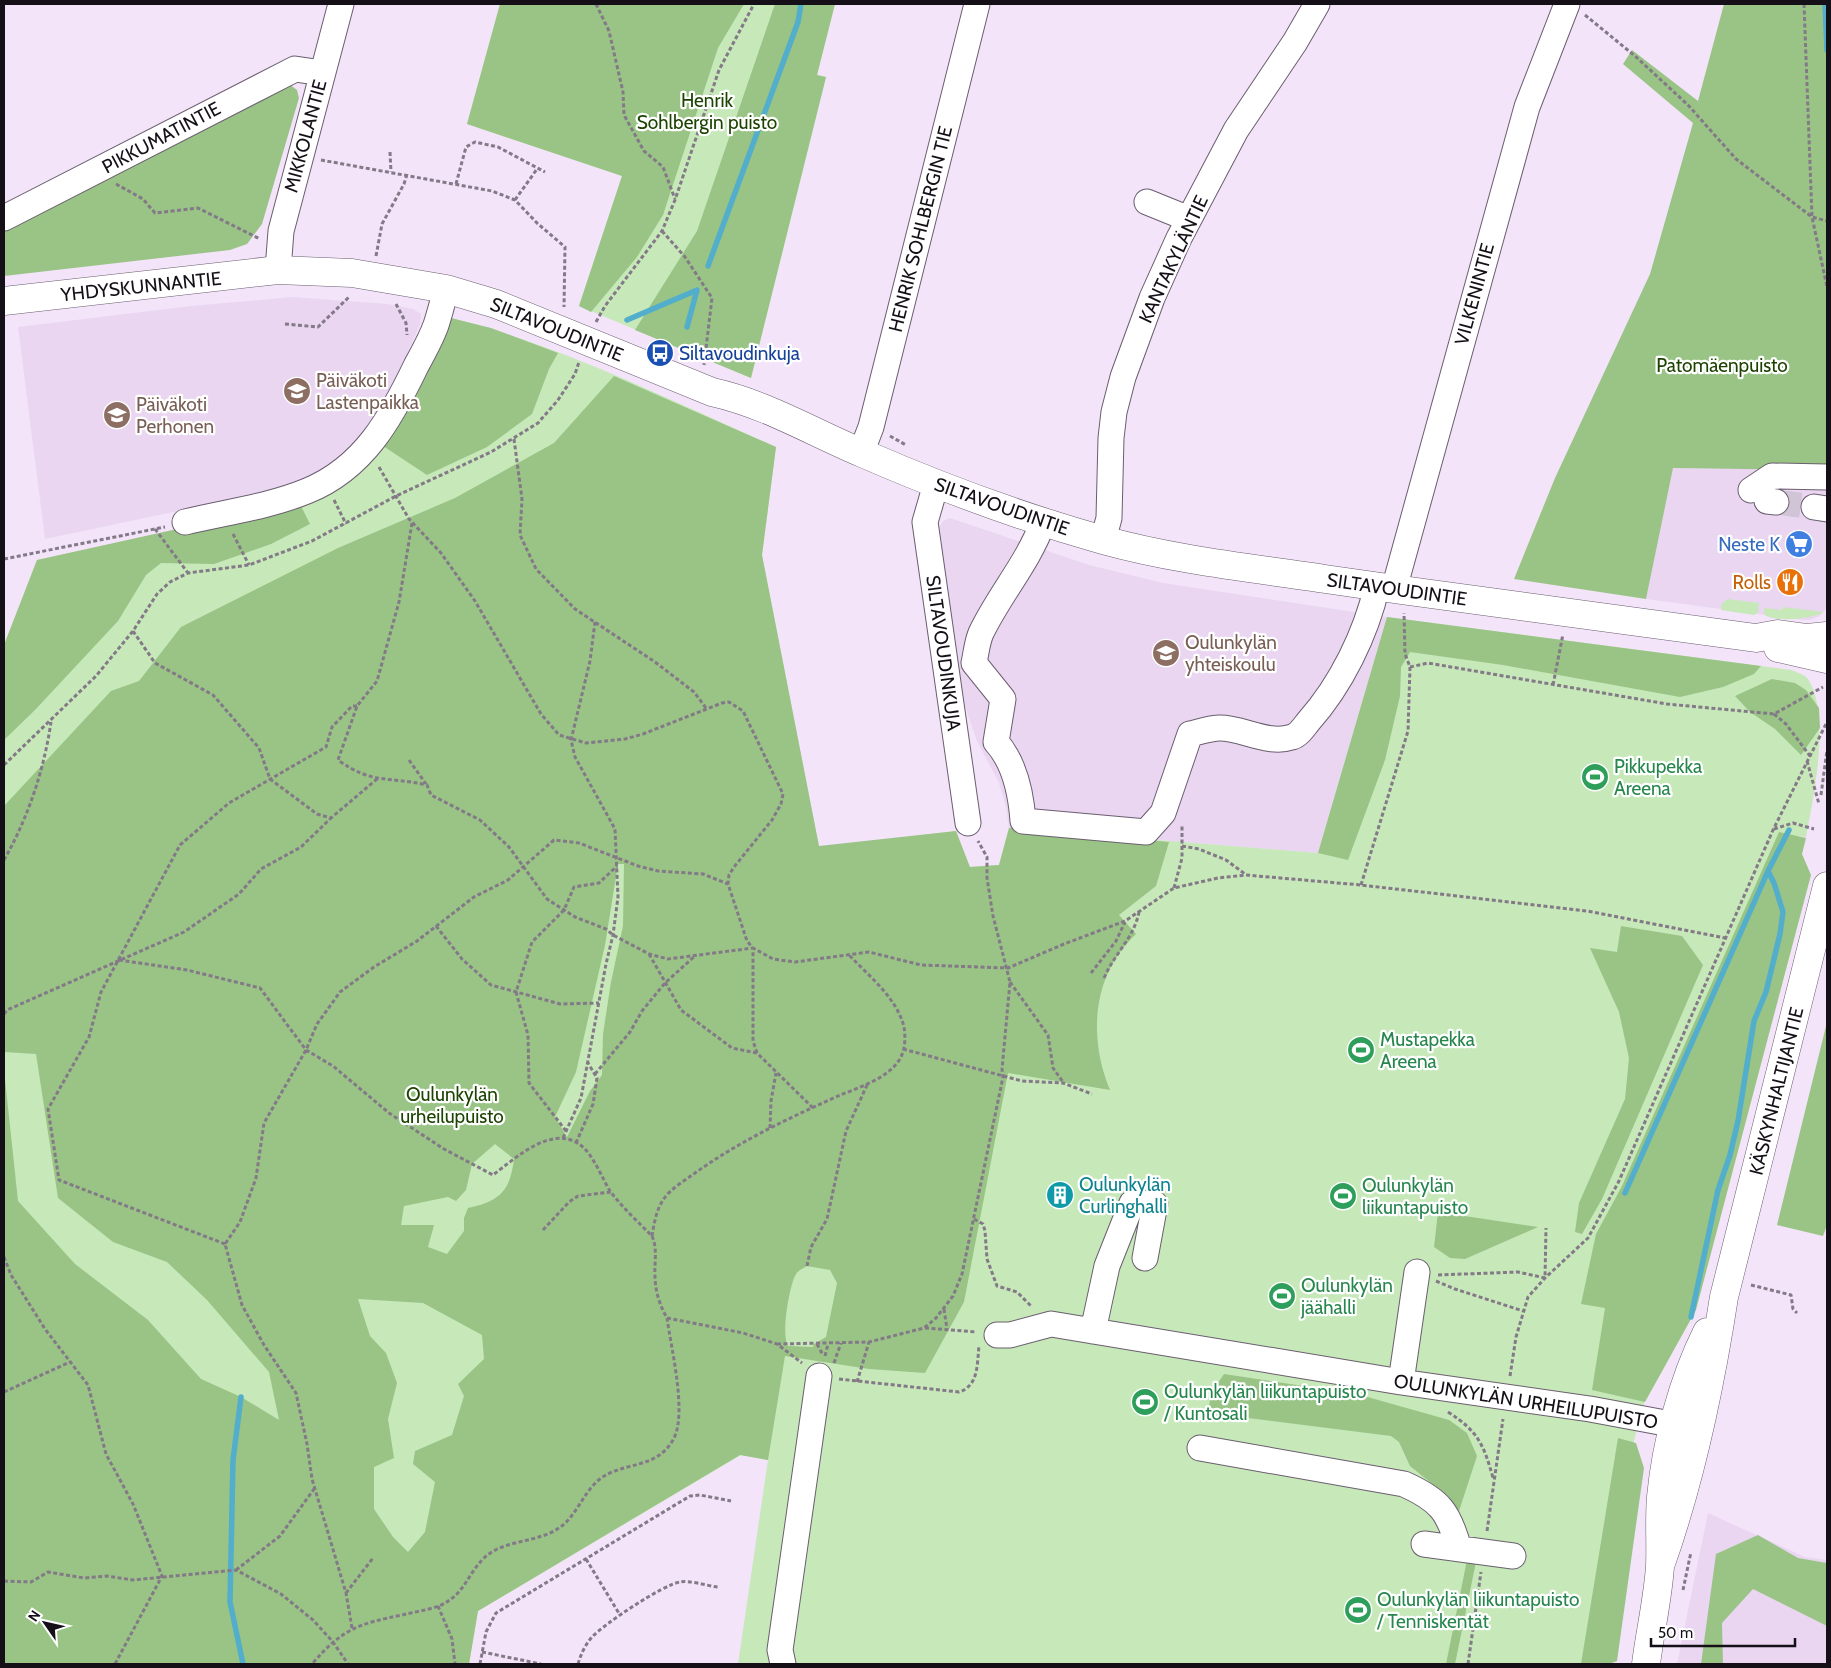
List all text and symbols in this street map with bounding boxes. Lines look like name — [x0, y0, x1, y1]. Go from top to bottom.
street label: MIKKOLANTIE — [279, 77, 332, 195]
park label: Henrik Sohlbergin puisto — [637, 89, 777, 134]
street label: PIKKUMATINTIE — [98, 97, 224, 178]
street label: HENRIK SOHLBERGIN TIE — [884, 124, 957, 334]
street label: KANTAKYLÄNTIE — [1134, 192, 1213, 327]
street label: VILKENINTIE — [1450, 241, 1499, 347]
street label: YHDYSKUNNANTIE — [59, 267, 222, 306]
street label: SILTAVOUDINTIE — [487, 292, 627, 367]
bus stop icon: Siltavoudinkuja — [645, 338, 675, 368]
place label: Siltavoudinkuja — [679, 342, 800, 365]
park label: Patomäenpuisto — [1656, 354, 1788, 377]
place label: Päiväkoti Lastenpaikka — [316, 369, 419, 414]
school or university icon: Päiväkoti Lastenpaikka — [282, 376, 312, 406]
place label: Päiväkoti Perhonen — [136, 393, 214, 438]
school or university icon: Päiväkoti Perhonen — [102, 400, 132, 430]
street label: SILTAVOUDINTIE — [931, 473, 1072, 540]
supermarket icon: Neste K — [1784, 529, 1814, 559]
place label: Neste K — [1718, 533, 1780, 556]
restaurant icon: Rolls — [1775, 567, 1805, 597]
street label: SILTAVOUDINTIE — [1325, 568, 1469, 611]
place label: Rolls — [1733, 571, 1771, 594]
street label: SILTAVOUDINKUJA — [921, 574, 966, 733]
place label: Oulunkylän yhteiskoulu — [1185, 631, 1277, 676]
school or university icon: Oulunkylän yhteiskoulu — [1151, 638, 1181, 668]
place label: Pikkupekka Areena — [1614, 755, 1702, 800]
sports icon: Pikkupekka Areena — [1580, 762, 1610, 792]
street label: KÄSKYNHALTIJANTIE — [1744, 1005, 1808, 1177]
place label: Mustapekka Areena — [1380, 1028, 1475, 1073]
sports icon: Mustapekka Areena — [1346, 1035, 1376, 1065]
park label: Oulunkylän urheilupuisto — [400, 1083, 504, 1128]
place label: Oulunkylän Curlinghalli — [1079, 1173, 1171, 1218]
place label: Oulunkylän liikuntapuisto — [1362, 1174, 1468, 1219]
building icon: Oulunkylän Curlinghalli — [1045, 1180, 1075, 1210]
sports icon: Oulunkylän liikuntapuisto — [1328, 1181, 1358, 1211]
place label: Oulunkylän jäähalli — [1300, 1274, 1393, 1319]
sports icon: Oulunkylän jäähalli — [1267, 1281, 1297, 1311]
street label: OULUNKYLÄN URHEILUPUISTO — [1392, 1369, 1660, 1434]
place label: Oulunkylän liikuntapuisto / Kuntosali — [1163, 1380, 1366, 1425]
sports icon: Oulunkylän liikuntapuisto / Kuntosali — [1130, 1387, 1160, 1417]
place label: Oulunkylän liikuntapuisto / Tenniskentät — [1376, 1588, 1579, 1633]
sports icon: Oulunkylän liikuntapuisto / Tenniskentät — [1343, 1595, 1373, 1625]
north arrow — [20, 1598, 70, 1648]
text: N — [24, 1607, 44, 1625]
scale bar — [1651, 1616, 1795, 1648]
text: 50 m — [1658, 1624, 1693, 1642]

